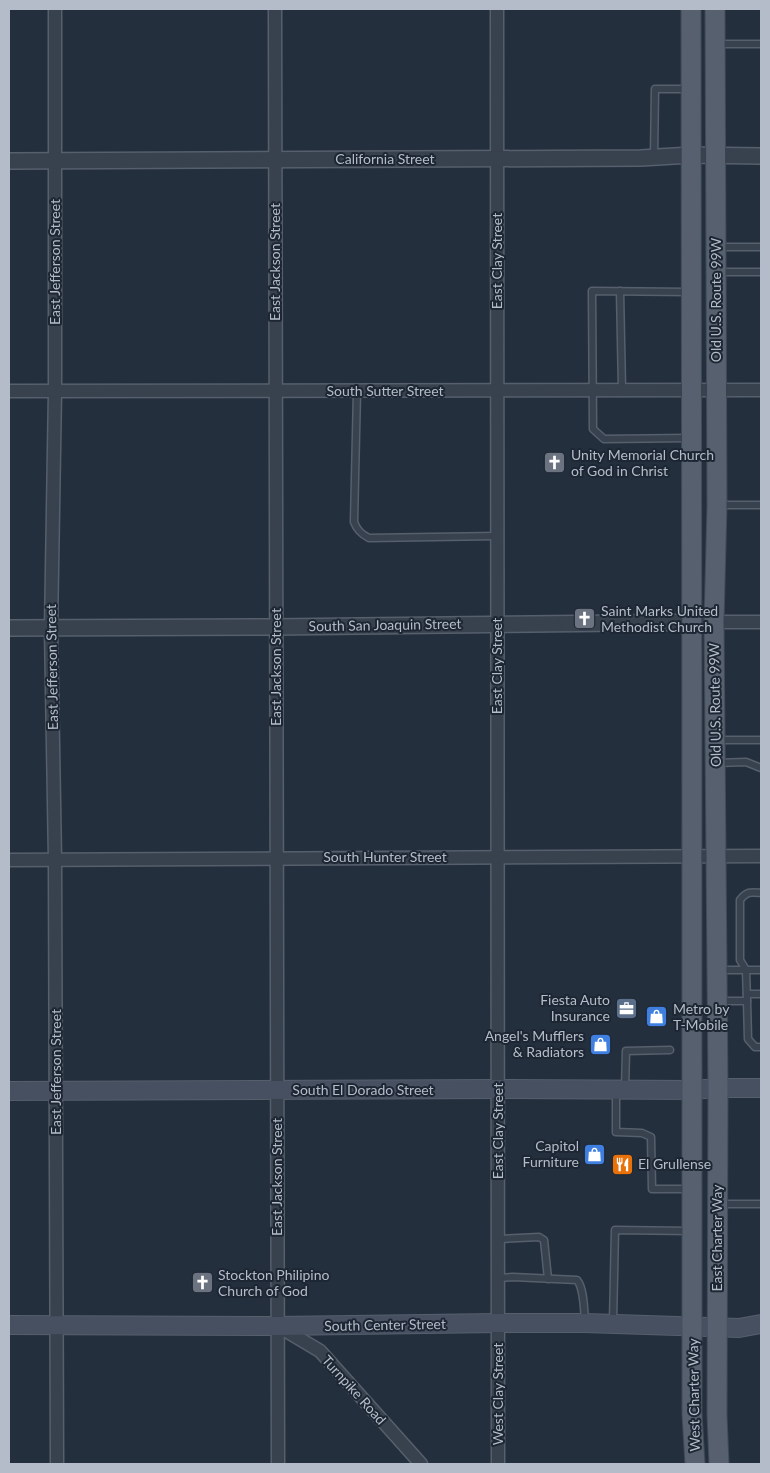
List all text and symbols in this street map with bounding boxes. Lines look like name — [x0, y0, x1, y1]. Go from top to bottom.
street label: California Street — [335, 150, 435, 167]
street label: East Jefferson Street — [46, 199, 63, 325]
street label: East Jackson Street — [266, 203, 283, 321]
street label: East Clay Street — [488, 213, 505, 309]
street label: Old U.S. Route 99W — [707, 237, 724, 362]
street label: South Sutter Street — [326, 382, 444, 399]
place label: Unity Memorial Church of God in Christ — [571, 446, 714, 479]
church icon: Unity Memorial Church of God in Christ — [543, 451, 567, 475]
place label: Saint Marks United Methodist Church — [601, 602, 718, 635]
street label: East Jefferson Street — [42, 604, 61, 730]
church icon: Saint Marks United Methodist Church — [573, 607, 597, 631]
street label: East Jackson Street — [267, 608, 284, 726]
street label: South San Joaquin Street — [308, 615, 462, 634]
street label: East Clay Street — [488, 618, 505, 714]
street label: Old U.S. Route 99W — [705, 642, 724, 767]
street label: South Hunter Street — [323, 848, 447, 865]
place label: Fiesta Auto Insurance — [540, 991, 610, 1024]
office icon: Fiesta Auto Insurance — [614, 996, 638, 1020]
place label: Metro by T-Mobile — [673, 1000, 730, 1033]
shop icon: Metro by T-Mobile — [645, 1005, 669, 1029]
street label: East Jefferson Street — [47, 1009, 64, 1135]
place label: Angel's Mufflers & Radiators — [485, 1027, 584, 1060]
shop icon: Angel's Mufflers & Radiators — [588, 1032, 612, 1056]
street label: South El Dorado Street — [292, 1081, 434, 1098]
street label: East Clay Street — [489, 1083, 506, 1179]
street label: East Jackson Street — [268, 1118, 285, 1236]
place label: Capitol Furniture — [523, 1137, 579, 1170]
shop icon: Capitol Furniture — [583, 1142, 607, 1166]
restaurant icon: El Grullense — [610, 1152, 634, 1176]
place label: El Grullense — [638, 1155, 711, 1172]
street label: East Charter Way — [708, 1184, 725, 1292]
place label: Stockton Philipino Church of God — [218, 1266, 330, 1299]
church icon: Stockton Philipino Church of God — [190, 1271, 214, 1295]
street label: South Center Street — [324, 1315, 446, 1334]
street label: West Charter Way — [684, 1337, 703, 1452]
street label: West Clay Street — [489, 1343, 506, 1445]
street label: Turnpike Road — [319, 1351, 390, 1428]

